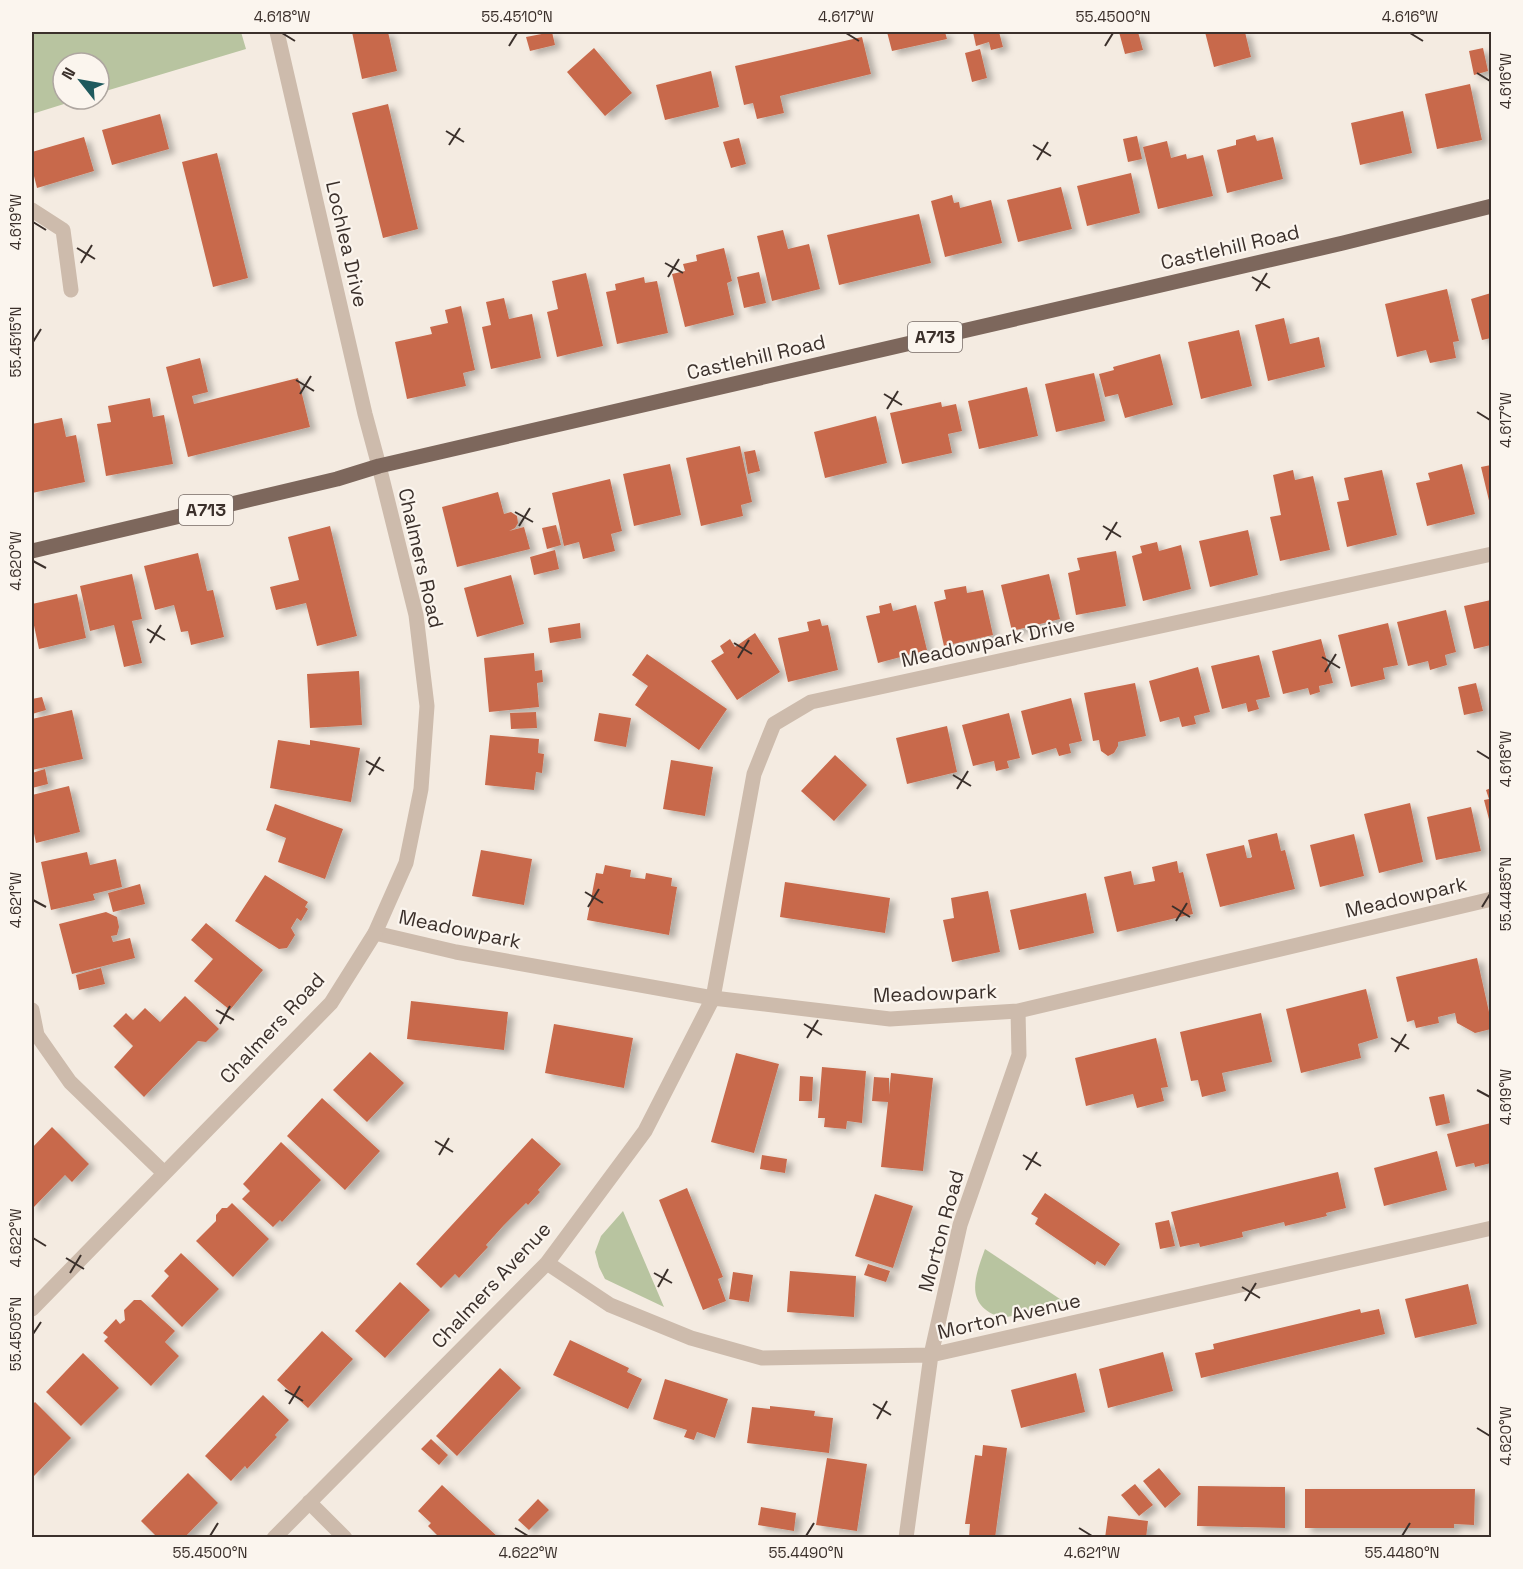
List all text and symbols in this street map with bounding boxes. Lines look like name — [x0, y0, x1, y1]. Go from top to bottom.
text: 4.618°W — [254, 7, 310, 26]
text: 55.4510°N — [481, 7, 553, 26]
text: 4.617°W — [818, 7, 874, 26]
text: 55.4500°N — [1075, 7, 1151, 26]
text: 4.616°W — [1382, 7, 1438, 26]
north arrow — [51, 51, 111, 111]
text: 4.616°W — [1496, 53, 1515, 109]
text: N — [57, 64, 80, 84]
street label: Lochlea Drive — [320, 178, 374, 310]
text: 4.619°W — [6, 194, 25, 250]
street label: Castlehill Road — [1158, 218, 1302, 276]
text: 55.4515°N — [6, 307, 25, 377]
road number: A713 — [908, 322, 962, 352]
street label: Castlehill Road — [684, 328, 828, 386]
text: 4.617°W — [1496, 392, 1515, 448]
street label: Chalmers Road — [392, 486, 450, 630]
road number: A713 — [179, 495, 233, 525]
text: 4.620°W — [6, 531, 25, 591]
street label: Meadowpark Drive — [899, 611, 1077, 673]
text: 4.618°W — [1496, 731, 1515, 787]
text: 55.4485°N — [1496, 857, 1515, 931]
street label: Meadowpark — [1343, 870, 1470, 924]
text: 4.621°W — [6, 872, 25, 928]
street label: Meadowpark — [397, 903, 524, 955]
street label: Chalmers Road — [214, 967, 330, 1089]
street label: Meadowpark — [873, 978, 998, 1008]
text: 4.619°W — [1496, 1069, 1515, 1125]
street label: Morton Road — [912, 1167, 970, 1295]
text: 4.622°W — [6, 1208, 25, 1268]
street label: Chalmers Avenue — [426, 1216, 556, 1354]
street label: Morton Avenue — [935, 1287, 1083, 1345]
text: 55.4505°N — [6, 1297, 25, 1371]
text: 4.620°W — [1496, 1406, 1515, 1466]
text: 55.4500°N — [172, 1543, 248, 1562]
text: 4.622°W — [498, 1543, 558, 1562]
text: 55.4490°N — [769, 1543, 844, 1562]
text: 4.621°W — [1064, 1543, 1120, 1562]
text: 55.4480°N — [1364, 1543, 1440, 1562]

